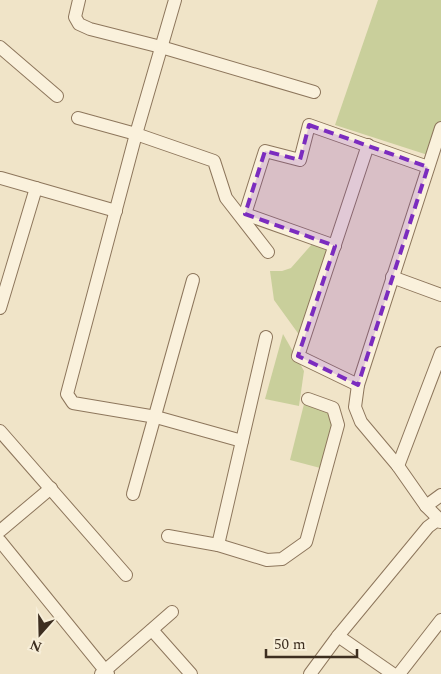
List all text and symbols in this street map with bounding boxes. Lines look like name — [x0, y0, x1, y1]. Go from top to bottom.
north arrow — [15, 609, 65, 659]
scale bar — [266, 626, 357, 658]
text: 50 m — [274, 633, 306, 656]
text: N — [27, 634, 45, 658]

